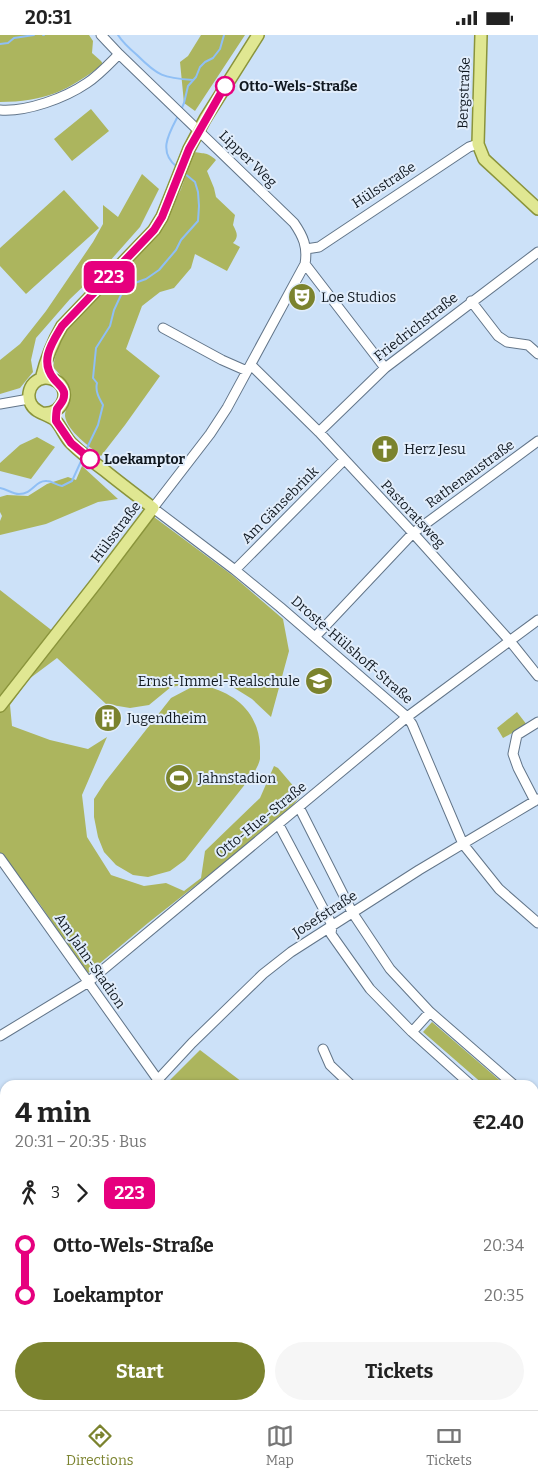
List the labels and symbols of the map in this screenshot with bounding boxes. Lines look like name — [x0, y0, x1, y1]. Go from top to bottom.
street label: Bergstraße — [454, 57, 474, 129]
marker: Otto-Wels-Straße — [215, 76, 235, 96]
place label: Otto-Wels-Straße — [239, 78, 358, 95]
street label: Lipper Weg — [216, 127, 281, 191]
street label: Hülsstraße — [349, 158, 419, 212]
line badge: 223 — [80, 261, 138, 293]
theatre icon: Loe Studios — [287, 282, 317, 312]
place label: Loe Studios — [321, 289, 396, 306]
street label: Friedrichstraße — [371, 289, 461, 365]
church icon: Herz Jesu — [370, 434, 400, 464]
street label: Rathenaustraße — [423, 436, 517, 512]
place label: Herz Jesu — [404, 441, 466, 458]
marker: Loekamptor — [80, 449, 100, 469]
place label: Loekamptor — [104, 451, 186, 468]
street label: Am Gänsebrink — [238, 463, 322, 547]
street label: Pastoratsweg — [377, 477, 449, 552]
street label: Hülsstraße — [87, 498, 145, 566]
street label: Droste-Hülshoff-Straße — [288, 593, 416, 707]
school or university icon: Ernst-Immel-Realschule — [304, 666, 334, 696]
place label: Ernst-Immel-Realschule — [138, 673, 300, 690]
building icon: Jugendheim — [93, 703, 123, 733]
place label: Jugendheim — [126, 710, 207, 727]
sports icon: Jahnstadion — [164, 763, 194, 793]
place label: Jahnstadion — [197, 770, 276, 787]
street label: Otto-Hue-Straße — [212, 778, 310, 862]
street label: Josefstraße — [289, 887, 360, 942]
street label: Am Jahn-Stadion — [51, 910, 129, 1012]

